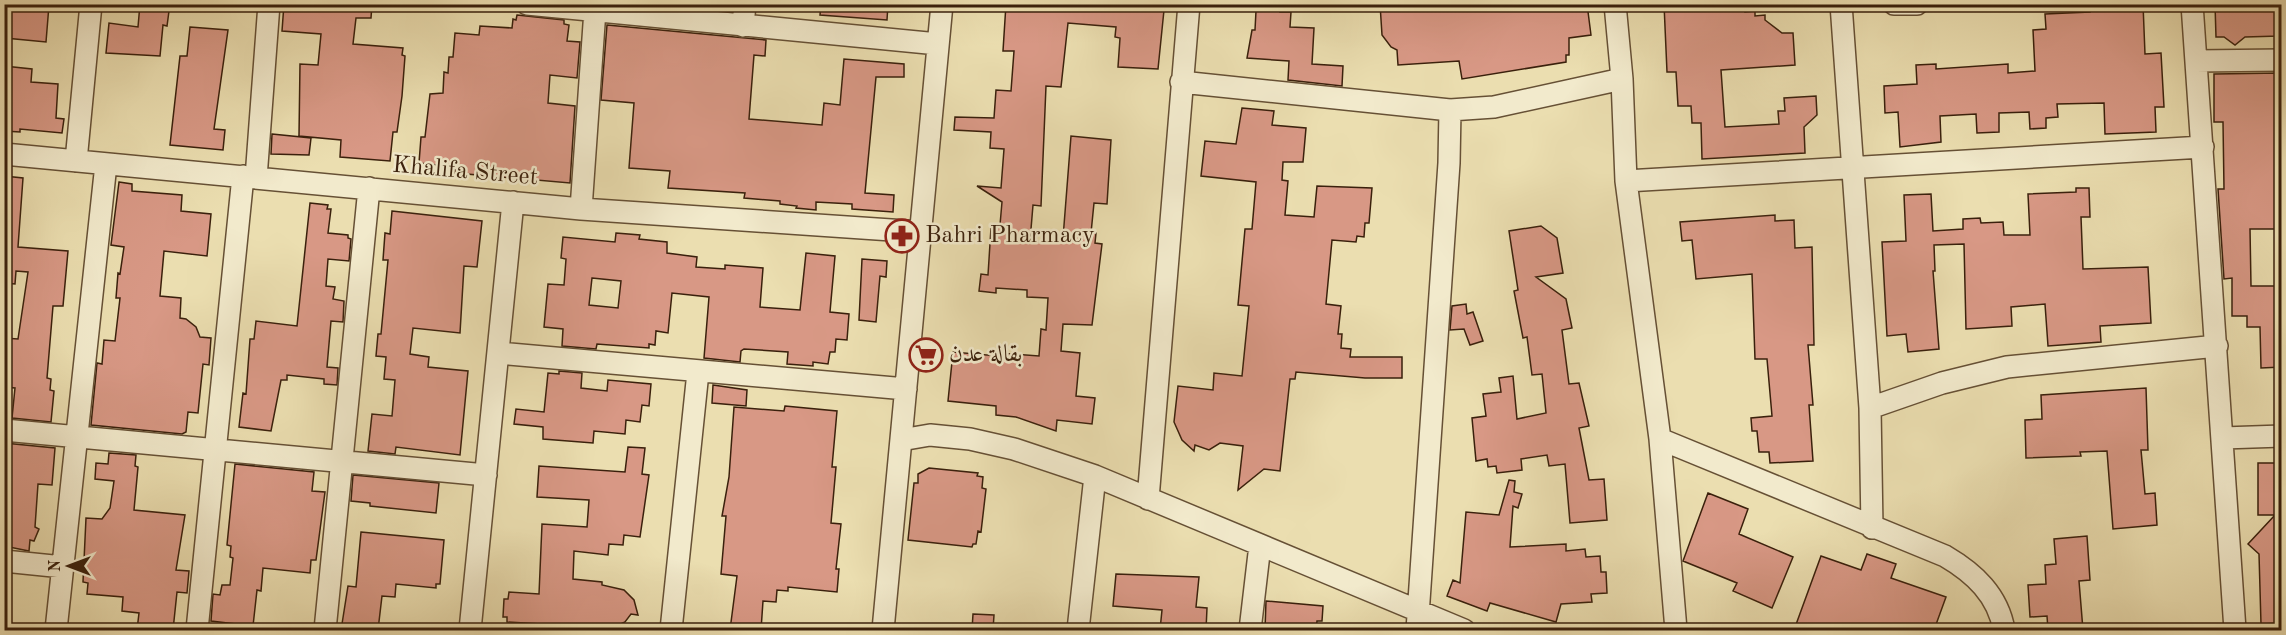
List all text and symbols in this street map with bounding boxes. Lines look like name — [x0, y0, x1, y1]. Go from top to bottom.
street label: Khalifa Street — [391, 154, 539, 190]
pharmacy icon: Bahri Pharmacy — [884, 218, 920, 254]
place label: Bahri Pharmacy — [925, 224, 1095, 248]
supermarket icon: بقالة عدن — [908, 337, 944, 373]
place label: بقالة عدن — [949, 343, 1022, 367]
north arrow — [39, 536, 99, 596]
text: N — [48, 559, 64, 572]

